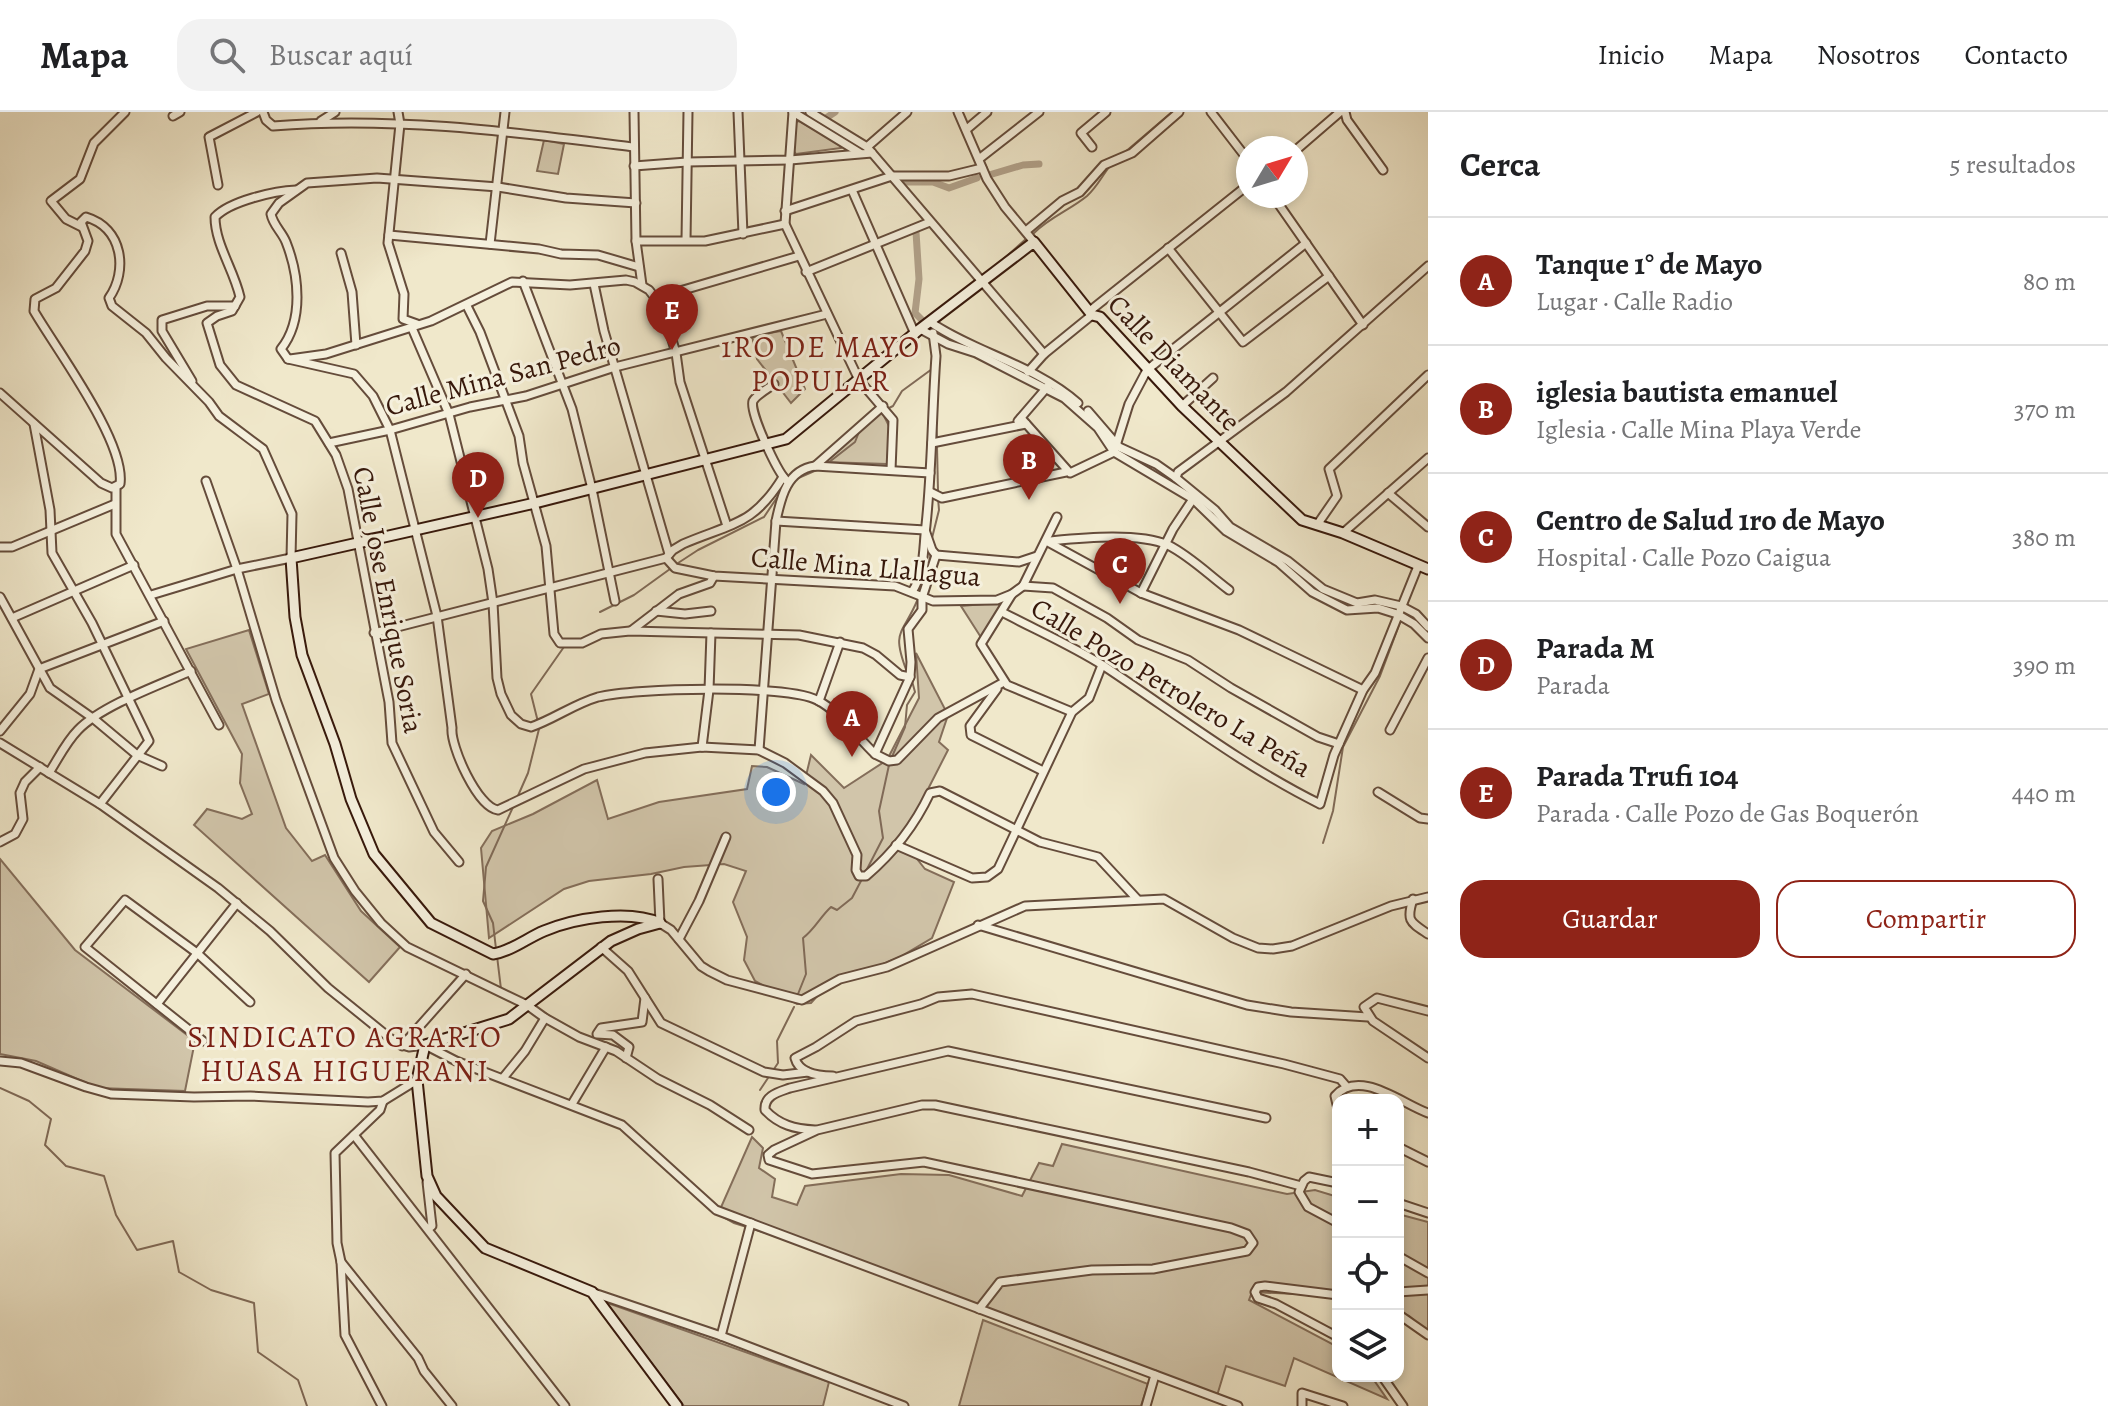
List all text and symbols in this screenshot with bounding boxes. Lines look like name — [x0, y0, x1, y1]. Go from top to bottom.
search box — [177, 19, 737, 91]
text: Mapa — [40, 29, 129, 81]
icon: search — [205, 33, 249, 77]
text: Buscar aquí — [269, 35, 413, 75]
text: Inicio — [1598, 36, 1664, 74]
text: Mapa — [1708, 36, 1773, 74]
text: Nosotros — [1817, 36, 1920, 74]
text: Contacto — [1964, 36, 2068, 74]
north arrow — [1236, 136, 1308, 208]
text: Cerca — [1460, 141, 1541, 188]
text: 5 resultados — [1949, 147, 2076, 182]
text: Tanque 1° de Mayo — [1536, 244, 1762, 284]
text: A — [1478, 264, 1494, 299]
text: 80 m — [2023, 264, 2076, 299]
pin: E — [646, 284, 698, 350]
text: Lugar · Calle Radio — [1536, 284, 1733, 319]
street label: Calle Diamante — [1099, 286, 1249, 440]
street label: Calle Mina San Pedro — [381, 326, 625, 426]
district label: 1RO DE MAYO POPULAR — [721, 327, 921, 401]
text: iglesia bautista emanuel — [1536, 372, 1838, 412]
text: B — [1478, 392, 1494, 427]
text: 370 m — [2014, 392, 2076, 427]
text: Iglesia · Calle Mina Playa Verde — [1536, 412, 1861, 447]
pin: B — [1003, 434, 1055, 500]
pin: D — [452, 452, 504, 518]
street label: Calle Jose Enrique Soria — [344, 463, 432, 737]
text: Centro de Salud 1ro de Mayo — [1536, 500, 1885, 540]
text: C — [1478, 520, 1494, 555]
text: 380 m — [2012, 520, 2076, 555]
street label: Calle Mina Llallagua — [749, 538, 983, 596]
pin: C — [1094, 538, 1146, 604]
text: Hospital · Calle Pozo Caigua — [1536, 540, 1831, 575]
street label: Calle Pozo Petrolero La Peña — [1024, 589, 1318, 787]
text: Parada M — [1536, 628, 1655, 668]
text: D — [1477, 648, 1495, 683]
text: 390 m — [2013, 648, 2076, 683]
text: Parada — [1536, 668, 1610, 703]
pin: A — [826, 691, 878, 757]
text: Parada Trufi 104 — [1536, 756, 1739, 796]
your location — [756, 772, 796, 812]
text: E — [1478, 776, 1494, 811]
text: 440 m — [2012, 776, 2076, 811]
text: Parada · Calle Pozo de Gas Boquerón — [1536, 796, 1919, 831]
button: Guardar — [1460, 880, 1760, 958]
button: Compartir — [1776, 880, 2076, 958]
district label: SINDICATO AGRARIO HUASA HIGUERANI — [187, 1017, 503, 1091]
map controls — [1332, 1094, 1404, 1382]
button: + — [1332, 1094, 1404, 1166]
button: − — [1332, 1166, 1404, 1238]
button: locate — [1332, 1238, 1404, 1310]
button: layers — [1332, 1310, 1404, 1382]

